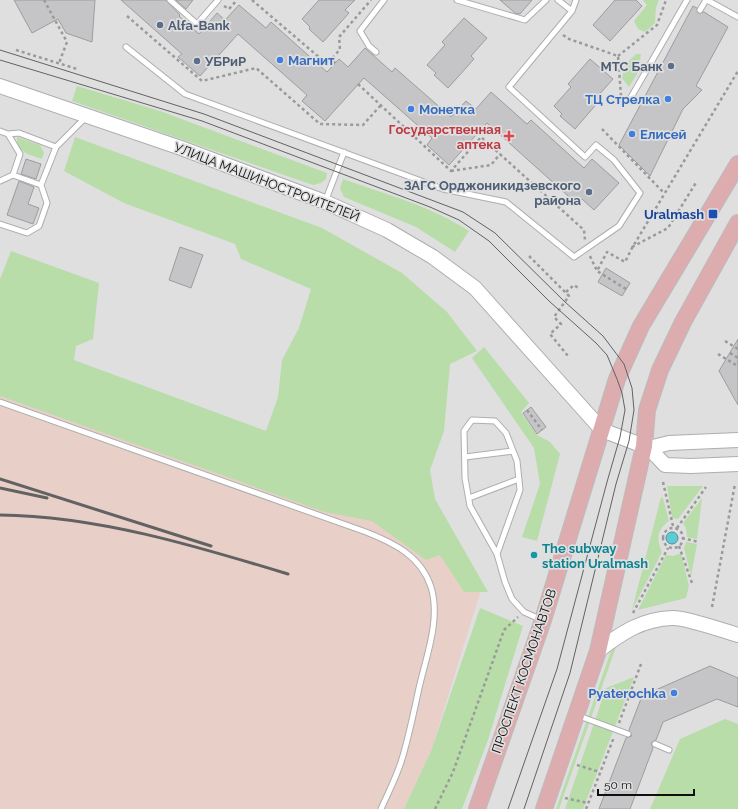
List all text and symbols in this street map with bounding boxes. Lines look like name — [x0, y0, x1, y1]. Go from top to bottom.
place label: Alfa-Bank — [168, 18, 231, 33]
marker: Alfa-Bank — [155, 20, 165, 30]
place label: Магнит — [288, 53, 335, 68]
place label: УБРиР — [204, 54, 246, 69]
marker: Магнит — [275, 55, 285, 65]
marker: УБРиР — [192, 56, 202, 66]
place label: МТС Банк — [600, 59, 664, 74]
marker: МТС Банк — [666, 61, 676, 71]
place label: ТЦ Стрелка — [585, 92, 661, 107]
marker: ТЦ Стрелка — [663, 94, 673, 104]
place label: Монетка — [419, 102, 475, 117]
marker: Монетка — [406, 104, 416, 114]
place label: Государственная аптека — [389, 122, 502, 152]
place label: Елисей — [640, 127, 687, 142]
marker: Елисей — [627, 129, 637, 139]
marker: Государственная аптека — [504, 131, 514, 141]
street label: УЛИЦА МАШИНОСТРОИТЕЛЕЙ — [172, 140, 362, 224]
place label: ЗАГС Орджоникидзевского района — [404, 178, 582, 208]
marker: ЗАГС Орджоникидзевского района — [584, 187, 594, 197]
place label: Uralmash — [644, 207, 704, 222]
marker: Uralmash — [707, 208, 719, 220]
place label: The subway station Uralmash — [542, 541, 648, 571]
marker: The subway station Uralmash — [529, 550, 539, 560]
street label: ПРОСПЕКТ КОСМОНАВТОВ — [489, 587, 559, 755]
place label: Pyaterochka — [588, 686, 667, 701]
marker: Pyaterochka — [669, 688, 679, 698]
scale bar — [598, 771, 694, 797]
text: 50 m — [604, 778, 632, 792]

